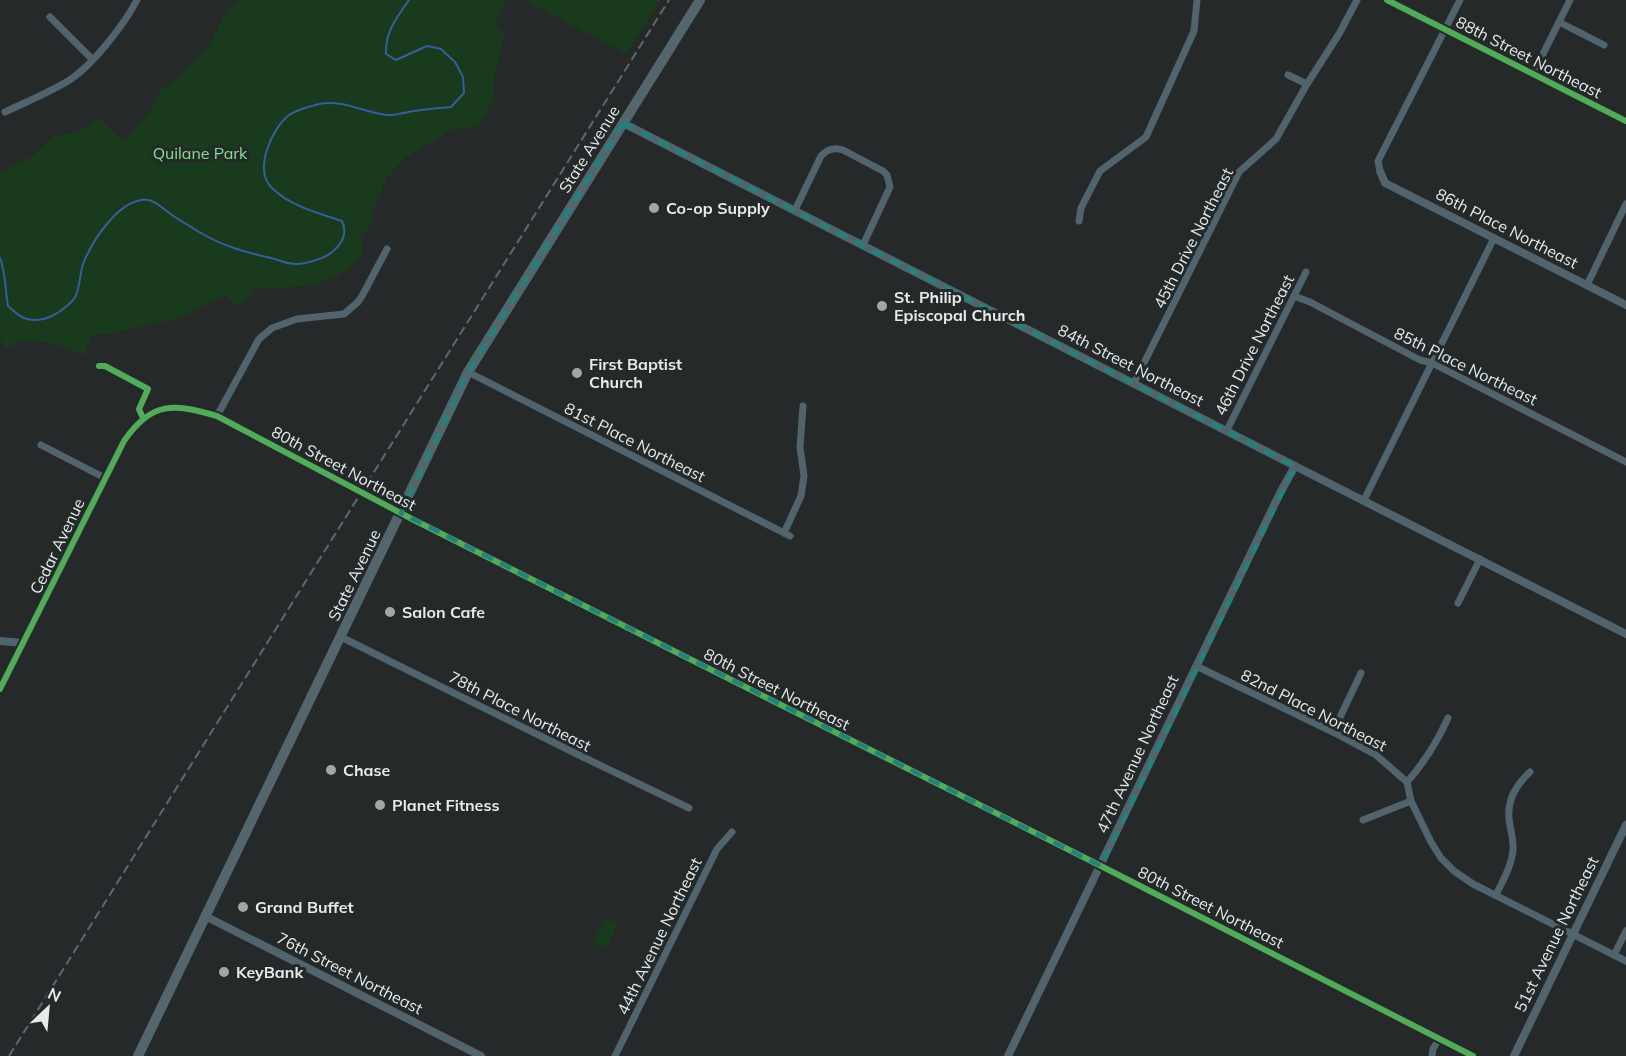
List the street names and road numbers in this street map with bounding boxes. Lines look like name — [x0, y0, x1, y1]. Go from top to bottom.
street label: 88th Street Northeast — [1453, 12, 1606, 103]
street label: State Avenue — [554, 102, 624, 196]
street label: 45th Drive Northeast — [1149, 164, 1237, 312]
street label: 86th Place Northeast — [1433, 183, 1582, 273]
street label: 46th Drive Northeast — [1210, 271, 1298, 419]
street label: 84th Street Northeast — [1055, 320, 1208, 411]
street label: 85th Place Northeast — [1391, 323, 1541, 410]
street label: 81st Place Northeast — [561, 398, 709, 486]
street label: 80th Street Northeast — [268, 421, 420, 515]
street label: Cedar Avenue — [25, 495, 89, 597]
street label: State Avenue — [323, 526, 385, 624]
street label: 80th Street Northeast — [701, 644, 854, 735]
street label: 82nd Place Northeast — [1238, 665, 1391, 756]
street label: 78th Place Northeast — [446, 666, 595, 756]
street label: 47th Avenue Northeast — [1092, 671, 1183, 836]
street label: 51st Avenue Northeast — [1510, 853, 1603, 1015]
street label: 44th Avenue Northeast — [612, 854, 706, 1018]
street label: 80th Street Northeast — [1135, 862, 1288, 953]
street label: 76th Street Northeast — [274, 928, 427, 1019]

